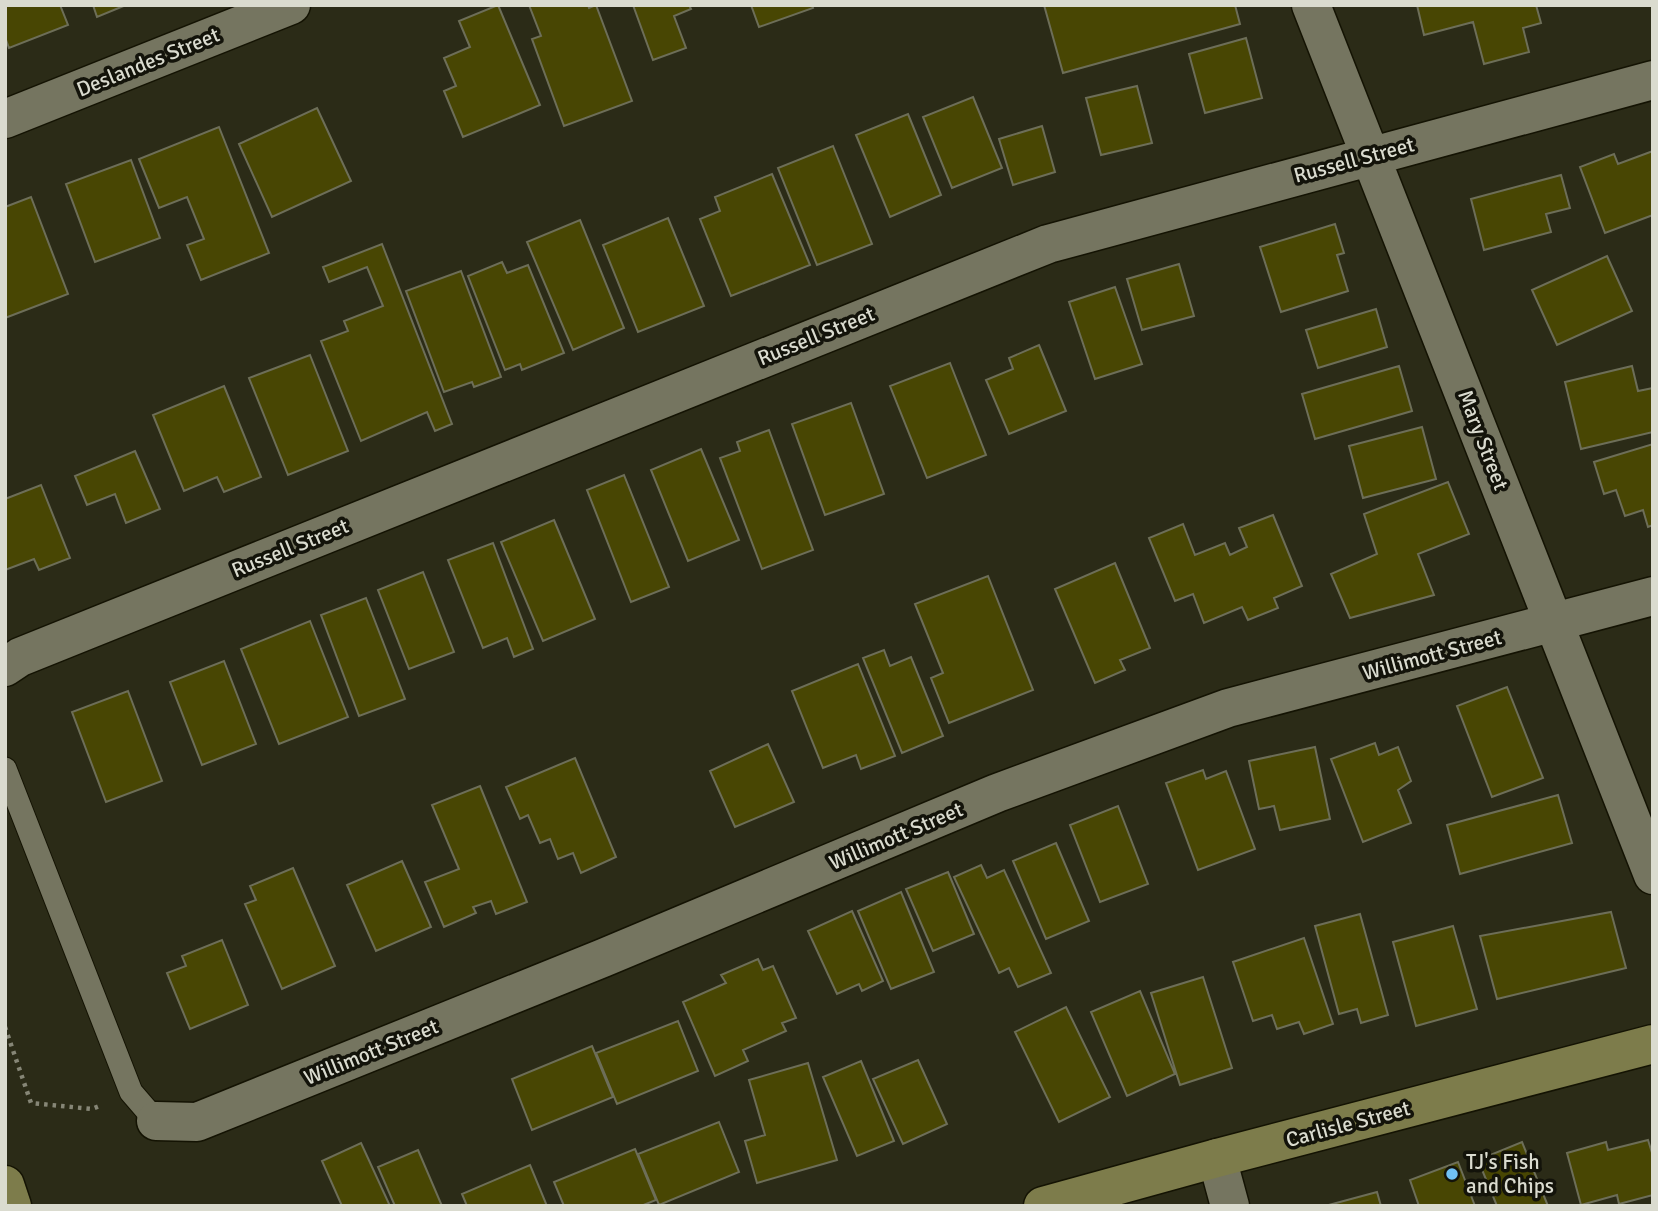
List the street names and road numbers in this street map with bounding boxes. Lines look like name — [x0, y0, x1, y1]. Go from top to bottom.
street label: Deslandes Street — [73, 22, 223, 102]
street label: Russell Street — [1291, 131, 1417, 189]
street label: Russell Street — [754, 301, 878, 371]
street label: Mary Street — [1452, 386, 1514, 494]
street label: Russell Street — [228, 513, 352, 583]
street label: Willimott Street — [1360, 624, 1504, 686]
street label: Willimott Street — [825, 796, 967, 876]
street label: Willimott Street — [300, 1013, 442, 1091]
street label: Carlisle Street — [1283, 1095, 1413, 1153]

